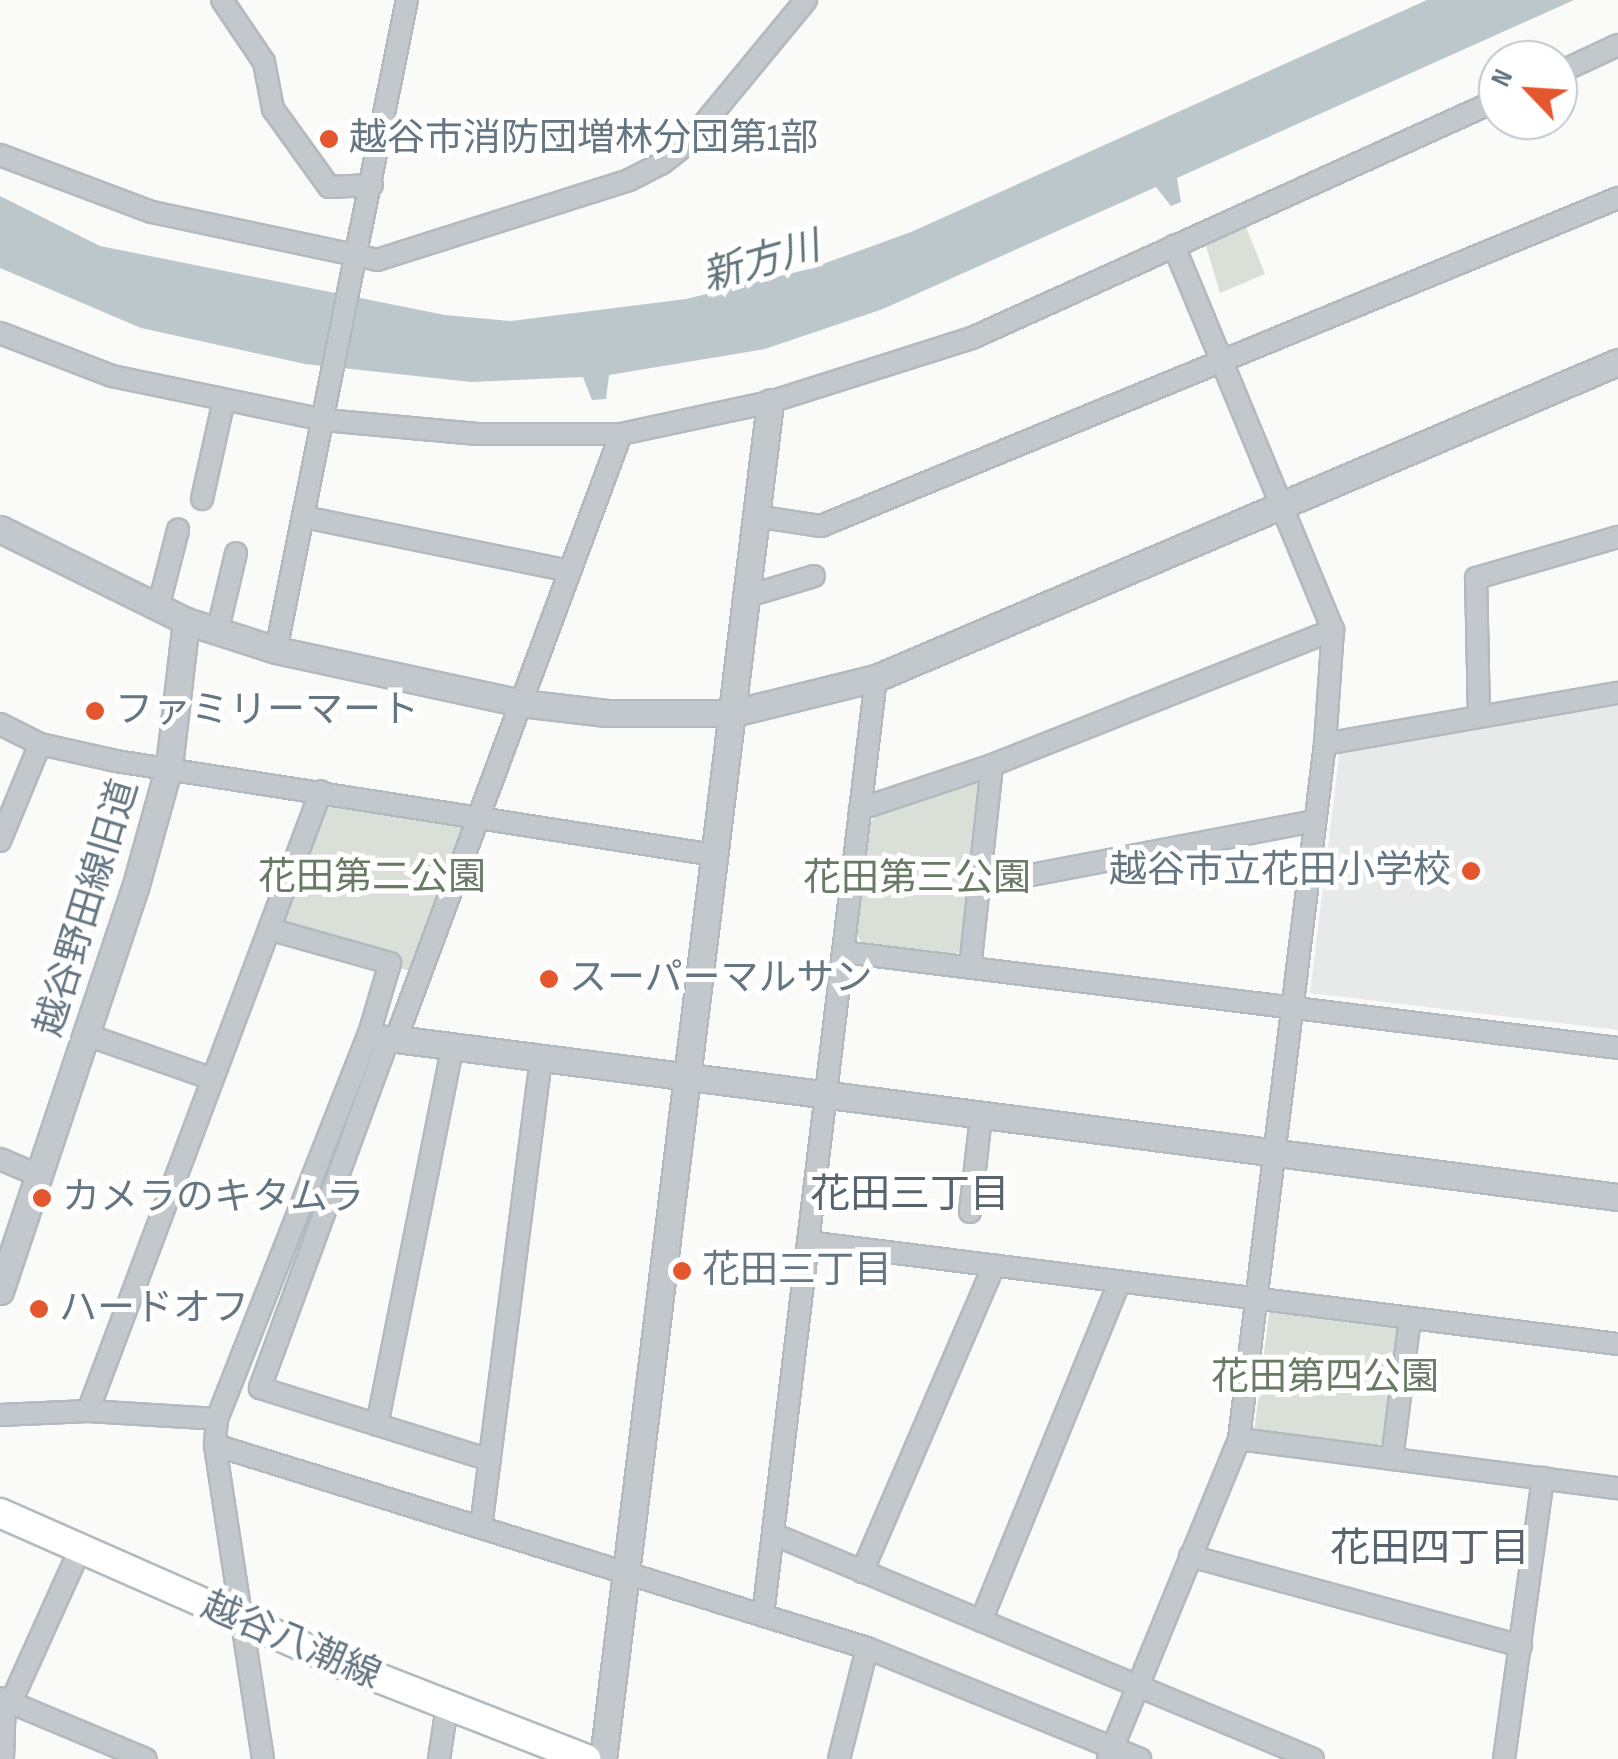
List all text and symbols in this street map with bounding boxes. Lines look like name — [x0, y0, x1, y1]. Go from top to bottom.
north arrow — [1478, 40, 1578, 140]
text: N — [1484, 64, 1520, 92]
place label: 越谷市消防団増林分団第1部 — [349, 116, 818, 162]
marker: 越谷市消防団増林分団第1部 — [318, 128, 340, 150]
water label: 新方川 — [697, 222, 825, 302]
place label: ファミリーマート — [115, 688, 419, 734]
marker: ファミリーマート — [84, 700, 106, 722]
street label: 越谷野田線旧道 — [26, 774, 148, 1042]
place label: 越谷市立花田小学校 — [1109, 848, 1451, 894]
park label: 花田第二公園 — [258, 855, 486, 901]
park label: 花田第三公園 — [803, 856, 1031, 902]
marker: 越谷市立花田小学校 — [1460, 860, 1482, 882]
place label: スーパーマルサン — [569, 956, 873, 1002]
marker: スーパーマルサン — [538, 968, 560, 990]
district label: 花田三丁目 — [810, 1171, 1010, 1219]
place label: カメラのキタムラ — [62, 1175, 366, 1221]
marker: カメラのキタムラ — [31, 1187, 53, 1209]
place label: 花田三丁目 — [702, 1248, 892, 1294]
marker: 花田三丁目 — [671, 1260, 693, 1282]
place label: ハードオフ — [59, 1286, 249, 1332]
marker: ハードオフ — [28, 1298, 50, 1320]
park label: 花田第四公園 — [1211, 1355, 1439, 1401]
district label: 花田四丁目 — [1330, 1525, 1530, 1573]
street label: 越谷八潮線 — [195, 1583, 387, 1699]

